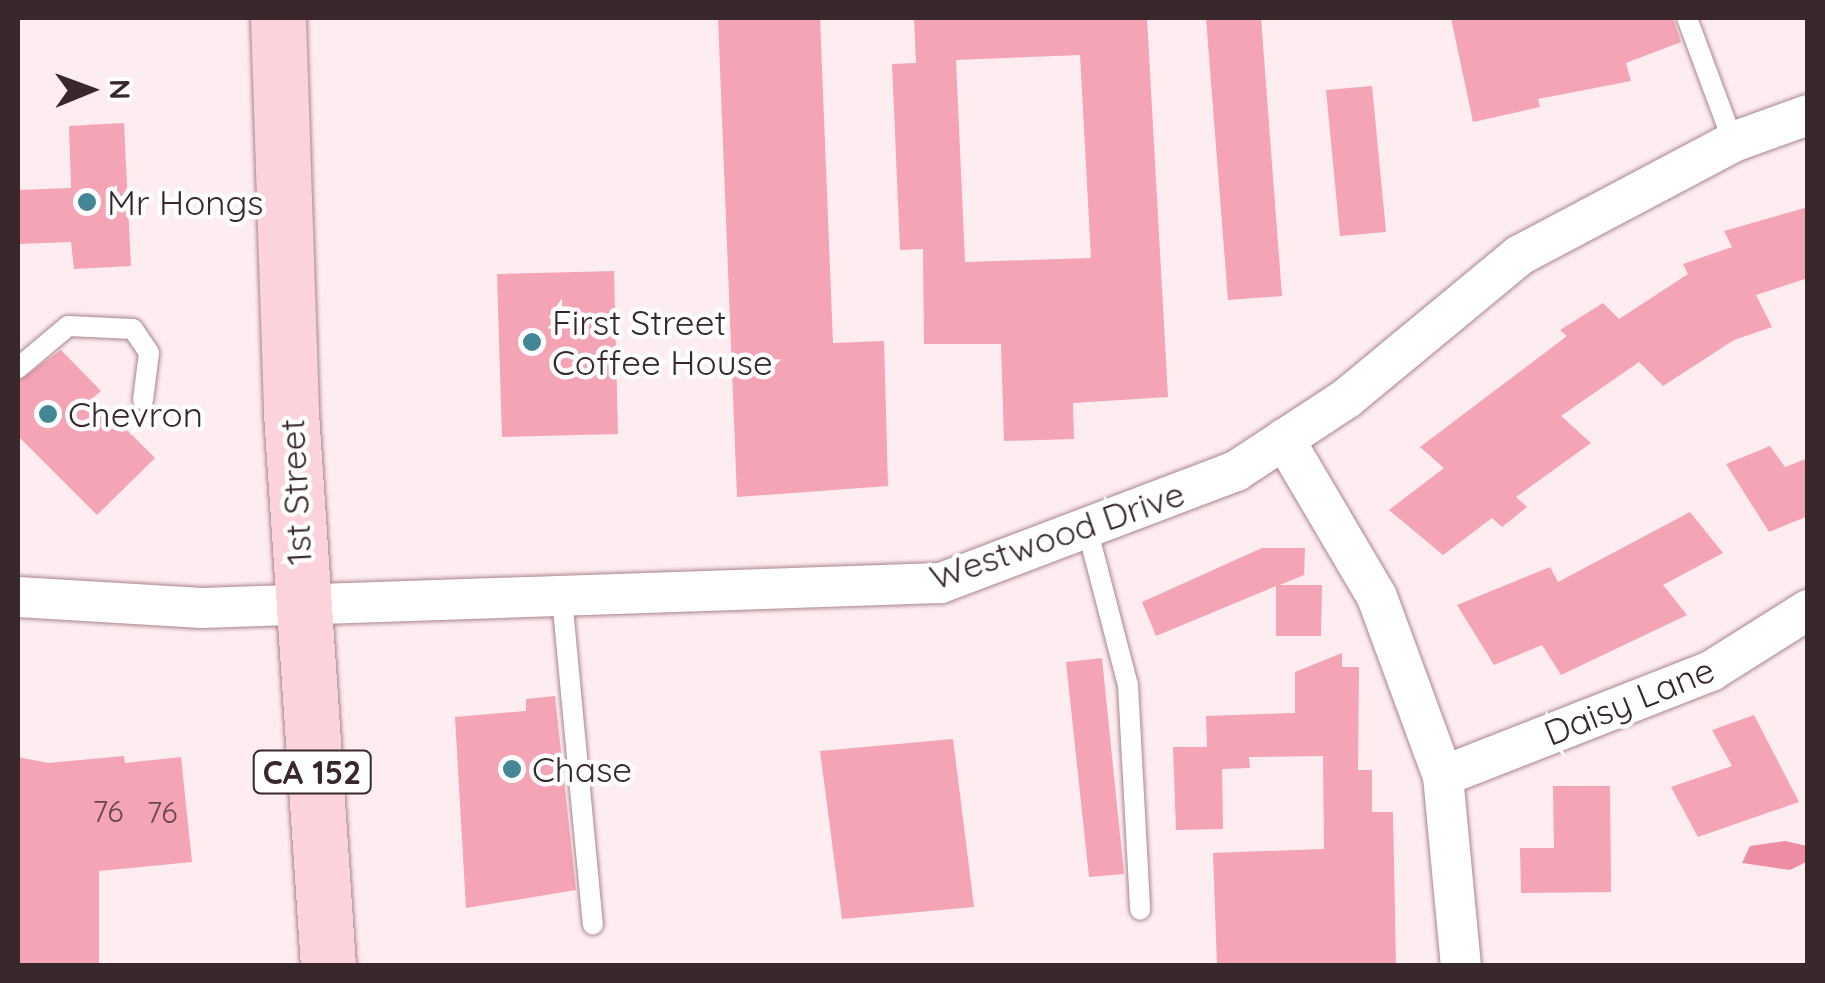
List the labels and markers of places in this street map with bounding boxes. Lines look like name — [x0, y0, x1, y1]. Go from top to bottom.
place label: Mr Hongs — [107, 181, 263, 223]
marker: Mr Hongs — [76, 191, 98, 213]
place label: First Street Coffee House — [552, 301, 773, 383]
marker: First Street Coffee House — [521, 331, 543, 353]
place label: Chevron — [68, 393, 203, 435]
marker: Chevron — [37, 403, 59, 425]
place label: Chase — [532, 748, 632, 790]
marker: Chase — [501, 758, 523, 780]

